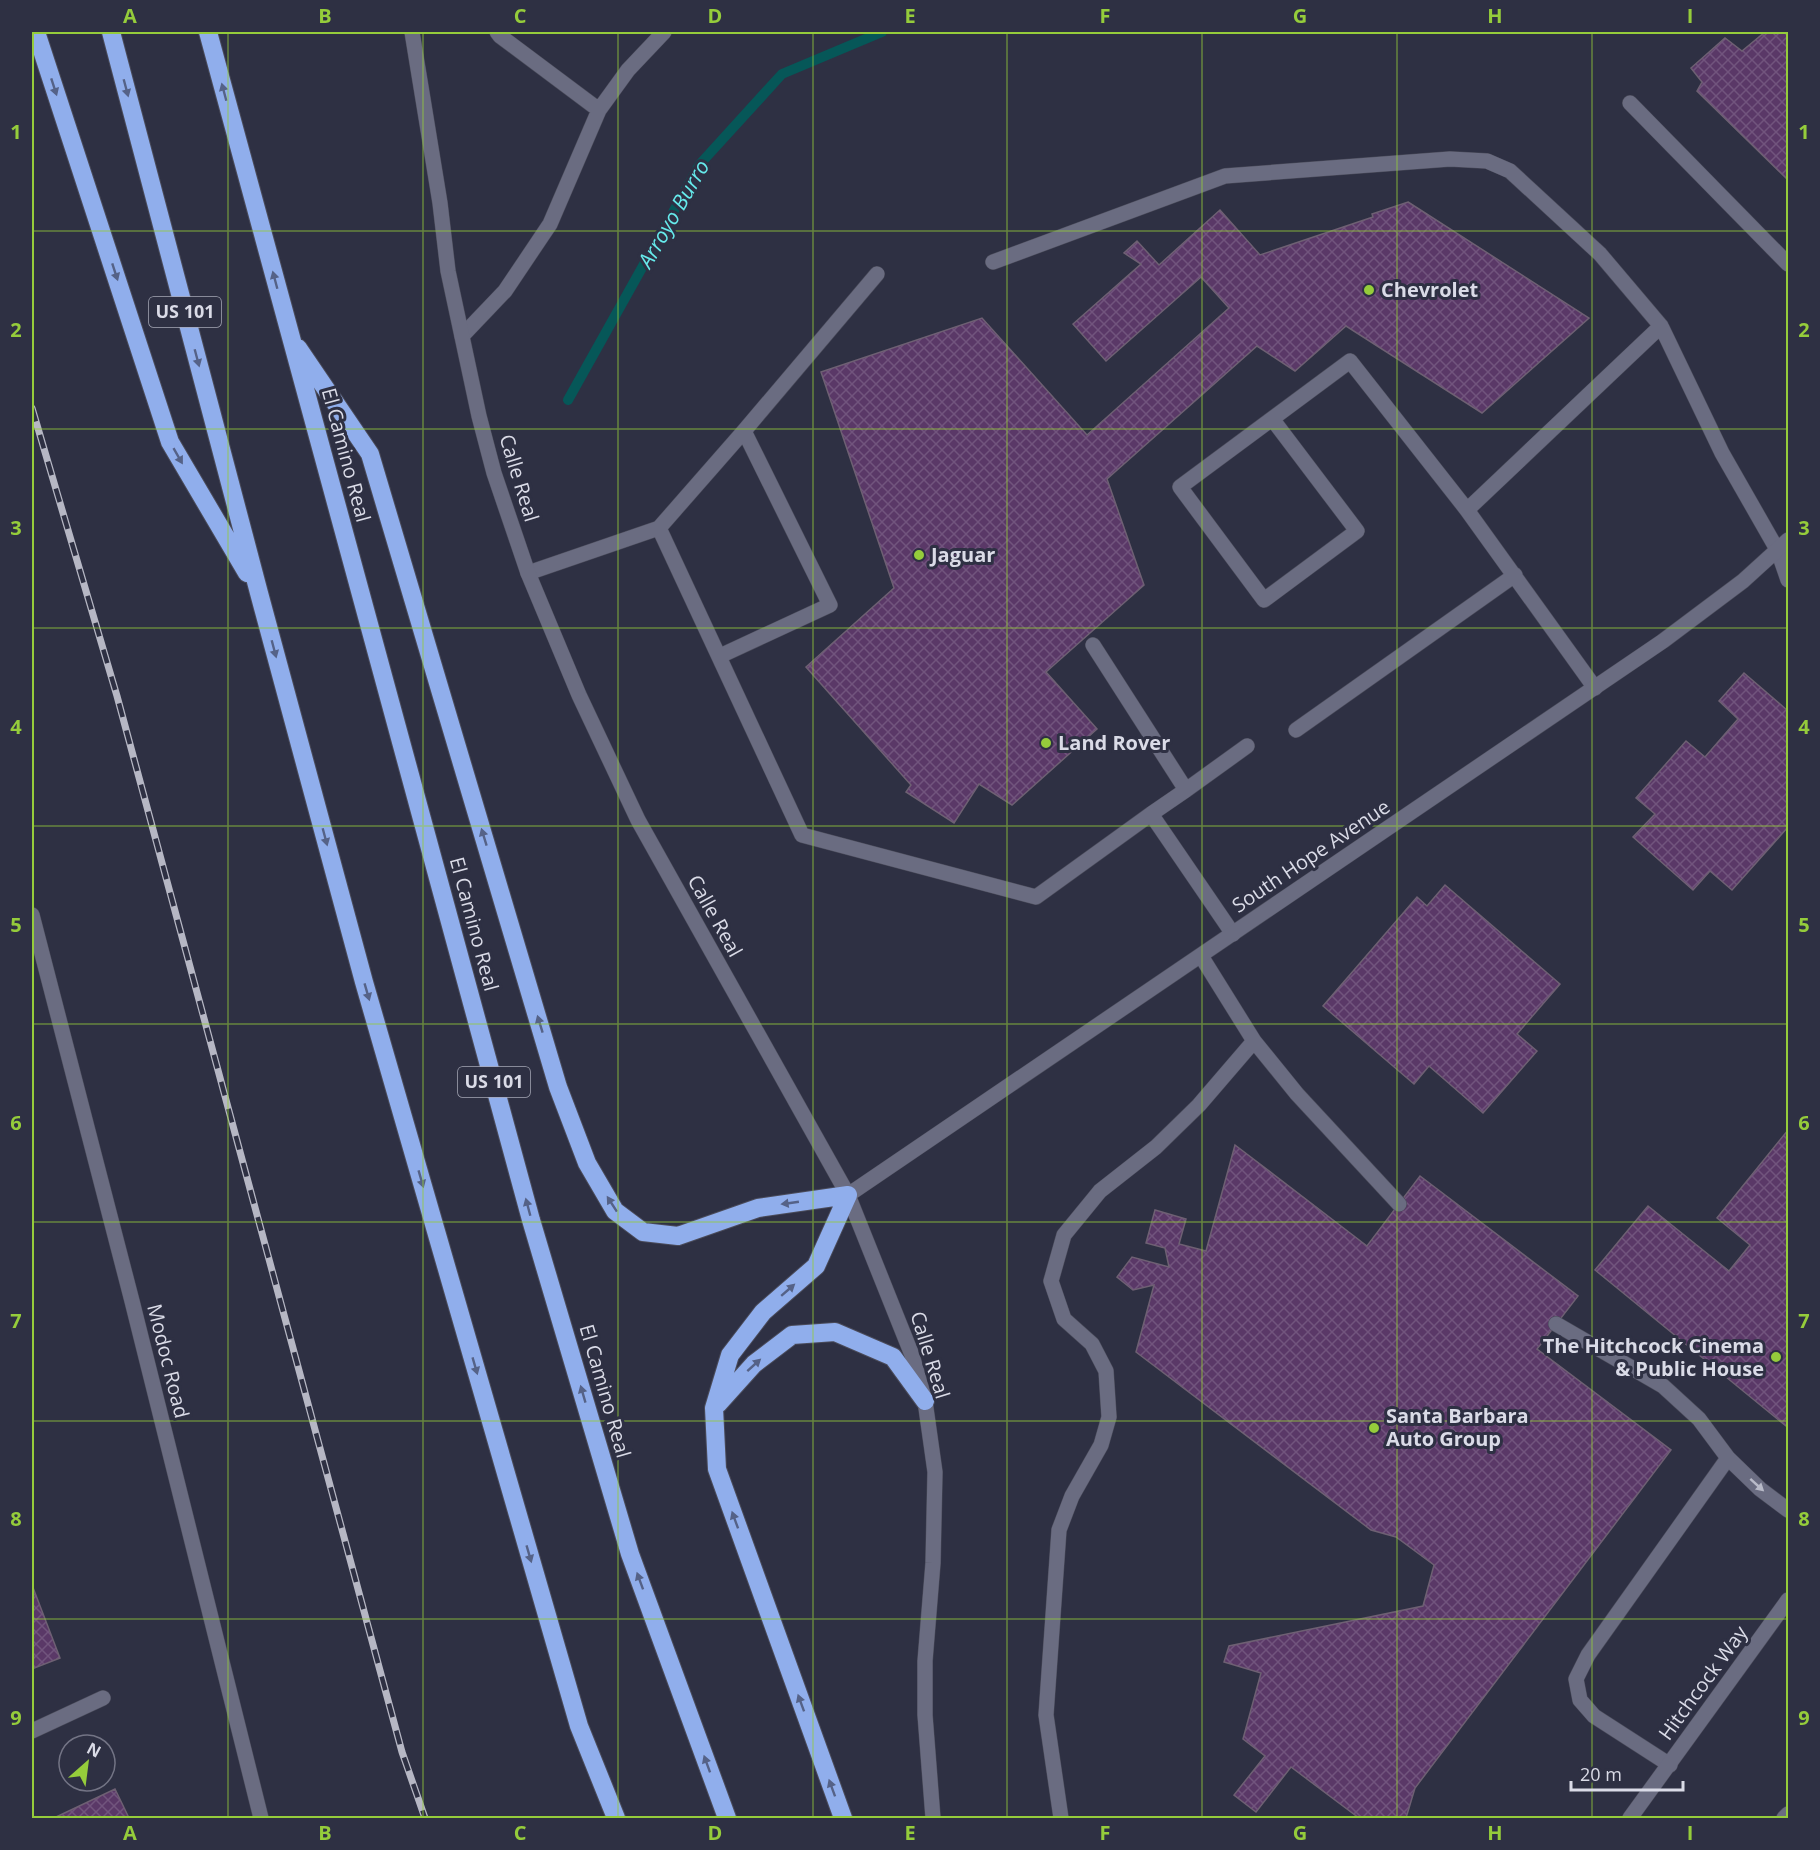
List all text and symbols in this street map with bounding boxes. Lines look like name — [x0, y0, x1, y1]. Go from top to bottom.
text: A — [123, 2, 137, 29]
text: B — [318, 2, 332, 29]
text: C — [514, 2, 527, 29]
text: D — [708, 2, 722, 29]
text: E — [904, 2, 916, 29]
text: F — [1100, 2, 1110, 29]
text: G — [1293, 2, 1307, 29]
text: H — [1487, 2, 1503, 29]
text: I — [1687, 2, 1693, 29]
one-way arrow — [50, 78, 59, 96]
one-way arrow — [122, 79, 131, 97]
one-way arrow — [219, 83, 229, 101]
text: 1 — [10, 118, 22, 145]
text: 1 — [1798, 118, 1810, 145]
water label: Arroyo Burro — [630, 154, 715, 274]
one-way arrow — [110, 263, 120, 281]
one-way arrow — [270, 271, 280, 289]
place label: Chevrolet — [1381, 276, 1478, 303]
marker: Chevrolet — [1362, 283, 1376, 297]
road number: US 101 — [149, 297, 221, 327]
text: 2 — [10, 316, 22, 343]
text: 2 — [1798, 316, 1810, 343]
one-way arrow — [193, 349, 202, 367]
street label: El Camino Real — [316, 385, 377, 525]
street label: Calle Real — [493, 431, 546, 525]
one-way arrow — [173, 448, 184, 464]
text: 3 — [10, 514, 22, 541]
text: 3 — [1798, 514, 1810, 541]
place label: Jaguar — [929, 541, 995, 568]
marker: Jaguar — [912, 548, 926, 562]
one-way arrow — [270, 640, 279, 658]
text: 4 — [10, 713, 22, 740]
text: 4 — [1798, 713, 1810, 740]
place label: Land Rover — [1058, 729, 1170, 756]
marker: Land Rover — [1039, 736, 1053, 750]
street label: South Hope Avenue — [1227, 793, 1395, 918]
one-way arrow — [321, 828, 331, 846]
one-way arrow — [479, 828, 488, 846]
street label: El Camino Real — [444, 854, 505, 994]
street label: Calle Real — [682, 870, 749, 962]
text: 5 — [10, 911, 22, 938]
text: 5 — [1798, 911, 1810, 938]
one-way arrow — [363, 983, 372, 1001]
one-way arrow — [535, 1015, 544, 1033]
road number: US 101 — [458, 1067, 530, 1097]
text: 6 — [10, 1109, 22, 1136]
text: 6 — [1798, 1109, 1810, 1136]
one-way arrow — [417, 1170, 426, 1188]
one-way arrow — [606, 1196, 617, 1213]
one-way arrow — [523, 1198, 532, 1216]
one-way arrow — [780, 1199, 799, 1208]
one-way arrow — [780, 1284, 795, 1297]
street label: Modoc Road — [141, 1301, 196, 1421]
text: 7 — [10, 1307, 22, 1334]
text: 7 — [1798, 1307, 1810, 1334]
street label: Calle Real — [904, 1308, 957, 1402]
street label: El Camino Real — [574, 1321, 637, 1461]
place label: The Hitchcock Cinema & Public House — [1543, 1332, 1764, 1382]
marker: The Hitchcock Cinema & Public House — [1769, 1350, 1783, 1364]
one-way arrow — [471, 1357, 480, 1375]
one-way arrow — [747, 1358, 762, 1372]
one-way arrow — [578, 1385, 587, 1403]
place label: Santa Barbara Auto Group — [1386, 1402, 1529, 1452]
marker: Santa Barbara Auto Group — [1367, 1421, 1381, 1435]
one-way arrow — [1749, 1478, 1764, 1491]
text: 8 — [10, 1505, 22, 1532]
text: 8 — [1798, 1505, 1810, 1532]
one-way arrow — [730, 1511, 740, 1529]
one-way arrow — [525, 1545, 535, 1563]
one-way arrow — [634, 1571, 644, 1589]
street label: Hitchcock Way — [1652, 1619, 1754, 1745]
one-way arrow — [796, 1694, 806, 1712]
text: 9 — [10, 1704, 22, 1731]
text: 9 — [1798, 1704, 1810, 1731]
north arrow — [57, 1733, 117, 1793]
text: N — [83, 1737, 105, 1763]
one-way arrow — [701, 1754, 711, 1772]
scale bar — [1571, 1754, 1684, 1792]
text: 20 m — [1580, 1762, 1622, 1786]
one-way arrow — [827, 1779, 837, 1797]
text: A — [123, 1819, 137, 1846]
text: B — [318, 1819, 332, 1846]
text: C — [514, 1819, 527, 1846]
text: D — [708, 1819, 722, 1846]
text: E — [904, 1819, 916, 1846]
text: F — [1100, 1819, 1110, 1846]
text: G — [1293, 1819, 1307, 1846]
text: H — [1487, 1819, 1503, 1846]
text: I — [1687, 1819, 1693, 1846]

